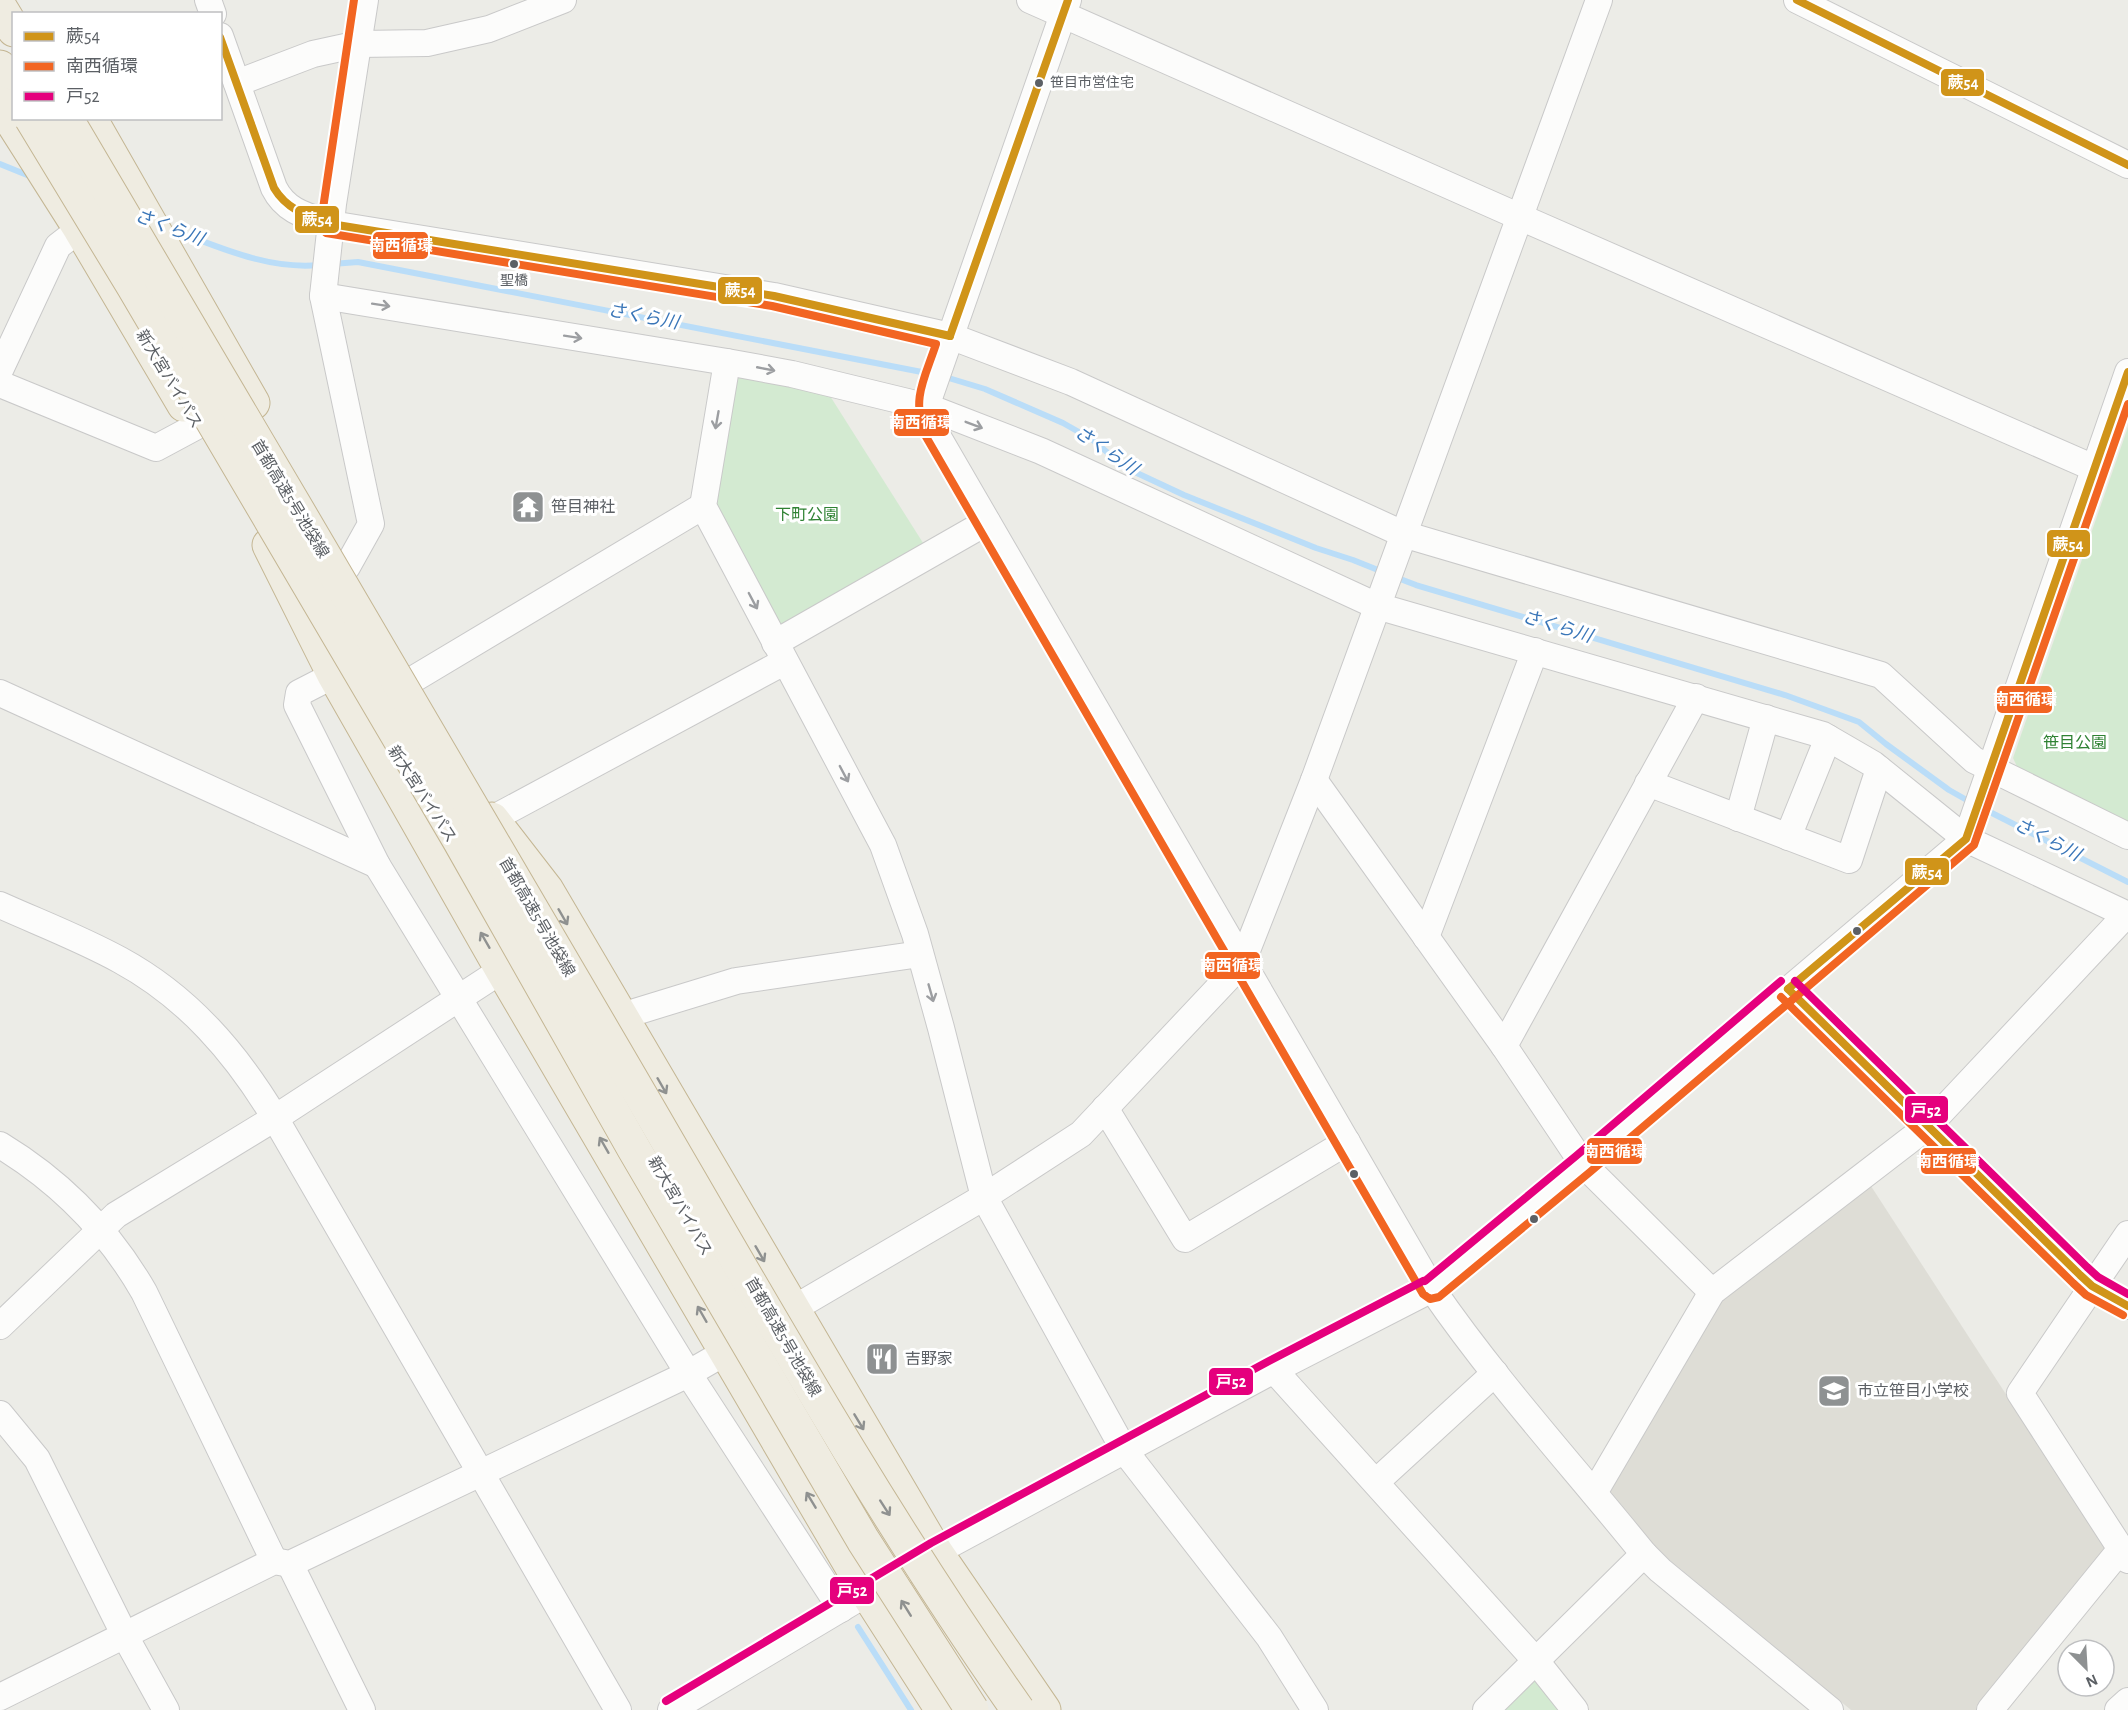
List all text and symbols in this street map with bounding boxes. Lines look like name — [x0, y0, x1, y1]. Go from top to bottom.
legend — [12, 12, 222, 120]
text: 蕨54 — [66, 27, 101, 46]
text: 南西循環 — [66, 56, 138, 76]
line badge: 蕨54 — [1940, 68, 1985, 97]
text: 蕨54 — [1948, 74, 1978, 91]
place label: 笹目市営住宅 — [1050, 75, 1134, 90]
marker: 笹目市営住宅 — [1033, 77, 1045, 89]
text: 戸52 — [66, 88, 100, 106]
line badge: 蕨54 — [294, 205, 340, 234]
water label: さくら川 — [132, 206, 208, 250]
text: 蕨54 — [302, 211, 332, 228]
line badge: 南西循環 — [372, 231, 429, 260]
text: 南西循環 — [369, 237, 433, 254]
marker: 聖橋 — [508, 258, 520, 270]
place label: 聖橋 — [500, 273, 528, 288]
line badge: 蕨54 — [717, 276, 763, 305]
text: 蕨54 — [725, 282, 755, 299]
one-way arrow — [371, 300, 390, 311]
water label: さくら川 — [606, 300, 682, 333]
street label: 新大宮バイパス — [133, 326, 205, 431]
one-way arrow — [563, 332, 583, 343]
one-way arrow — [755, 364, 775, 375]
line badge: 南西循環 — [893, 408, 950, 437]
one-way arrow — [712, 410, 723, 429]
text: 南西循環 — [889, 414, 953, 431]
one-way arrow — [964, 420, 983, 431]
water label: さくら川 — [1071, 423, 1143, 480]
street label: 首都高速5号池袋線 — [248, 437, 332, 561]
temple icon: 笹目神社 — [510, 489, 546, 525]
place label: 笹目神社 — [551, 498, 615, 515]
park label: 下町公園 — [775, 506, 839, 523]
line badge: 蕨54 — [2046, 529, 2091, 558]
text: 蕨54 — [2053, 536, 2083, 553]
one-way arrow — [748, 592, 759, 610]
water label: さくら川 — [1520, 607, 1596, 647]
line badge: 南西循環 — [1996, 685, 2053, 714]
text: 南西循環 — [1993, 691, 2057, 708]
park label: 笹目公園 — [2043, 734, 2107, 751]
street label: 新大宮バイパス — [385, 742, 460, 845]
one-way arrow — [839, 764, 850, 782]
water label: さくら川 — [2011, 815, 2085, 865]
street label: 首都高速5号池袋線 — [496, 854, 578, 979]
line badge: 蕨54 — [1904, 857, 1950, 886]
text: 蕨54 — [1912, 864, 1942, 881]
one-way arrow — [558, 908, 570, 925]
unlabelled marker — [1851, 925, 1863, 937]
one-way arrow — [478, 932, 490, 949]
line badge: 南西循環 — [1204, 951, 1261, 980]
text: 南西循環 — [1200, 957, 1264, 974]
one-way arrow — [926, 983, 938, 1002]
one-way arrow — [657, 1076, 668, 1094]
line badge: 戸52 — [1904, 1095, 1949, 1124]
text: 戸52 — [1911, 1103, 1942, 1119]
one-way arrow — [597, 1137, 609, 1154]
line badge: 南西循環 — [1586, 1137, 1643, 1165]
text: 南西循環 — [1583, 1143, 1647, 1160]
line badge: 南西循環 — [1920, 1147, 1977, 1175]
street label: 新大宮バイパス — [645, 1153, 716, 1258]
text: 南西循環 — [1916, 1153, 1980, 1170]
unlabelled marker — [1348, 1168, 1360, 1180]
unlabelled marker — [1528, 1213, 1540, 1225]
one-way arrow — [755, 1245, 767, 1262]
street label: 首都高速5号池袋線 — [742, 1274, 824, 1399]
one-way arrow — [695, 1306, 707, 1323]
restaurant icon: 吉野家 — [864, 1341, 900, 1377]
place label: 吉野家 — [905, 1350, 953, 1367]
line badge: 戸52 — [1208, 1367, 1254, 1396]
school or university icon: 市立笹目小学校 — [1816, 1373, 1852, 1409]
text: 戸52 — [1216, 1374, 1247, 1390]
place label: 市立笹目小学校 — [1857, 1382, 1969, 1399]
one-way arrow — [854, 1413, 866, 1430]
one-way arrow — [805, 1492, 817, 1509]
one-way arrow — [879, 1499, 891, 1516]
line badge: 戸52 — [829, 1576, 875, 1605]
text: 戸52 — [837, 1583, 868, 1599]
one-way arrow — [899, 1600, 911, 1617]
north arrow — [2056, 1638, 2116, 1698]
text: N — [2083, 1671, 2100, 1690]

